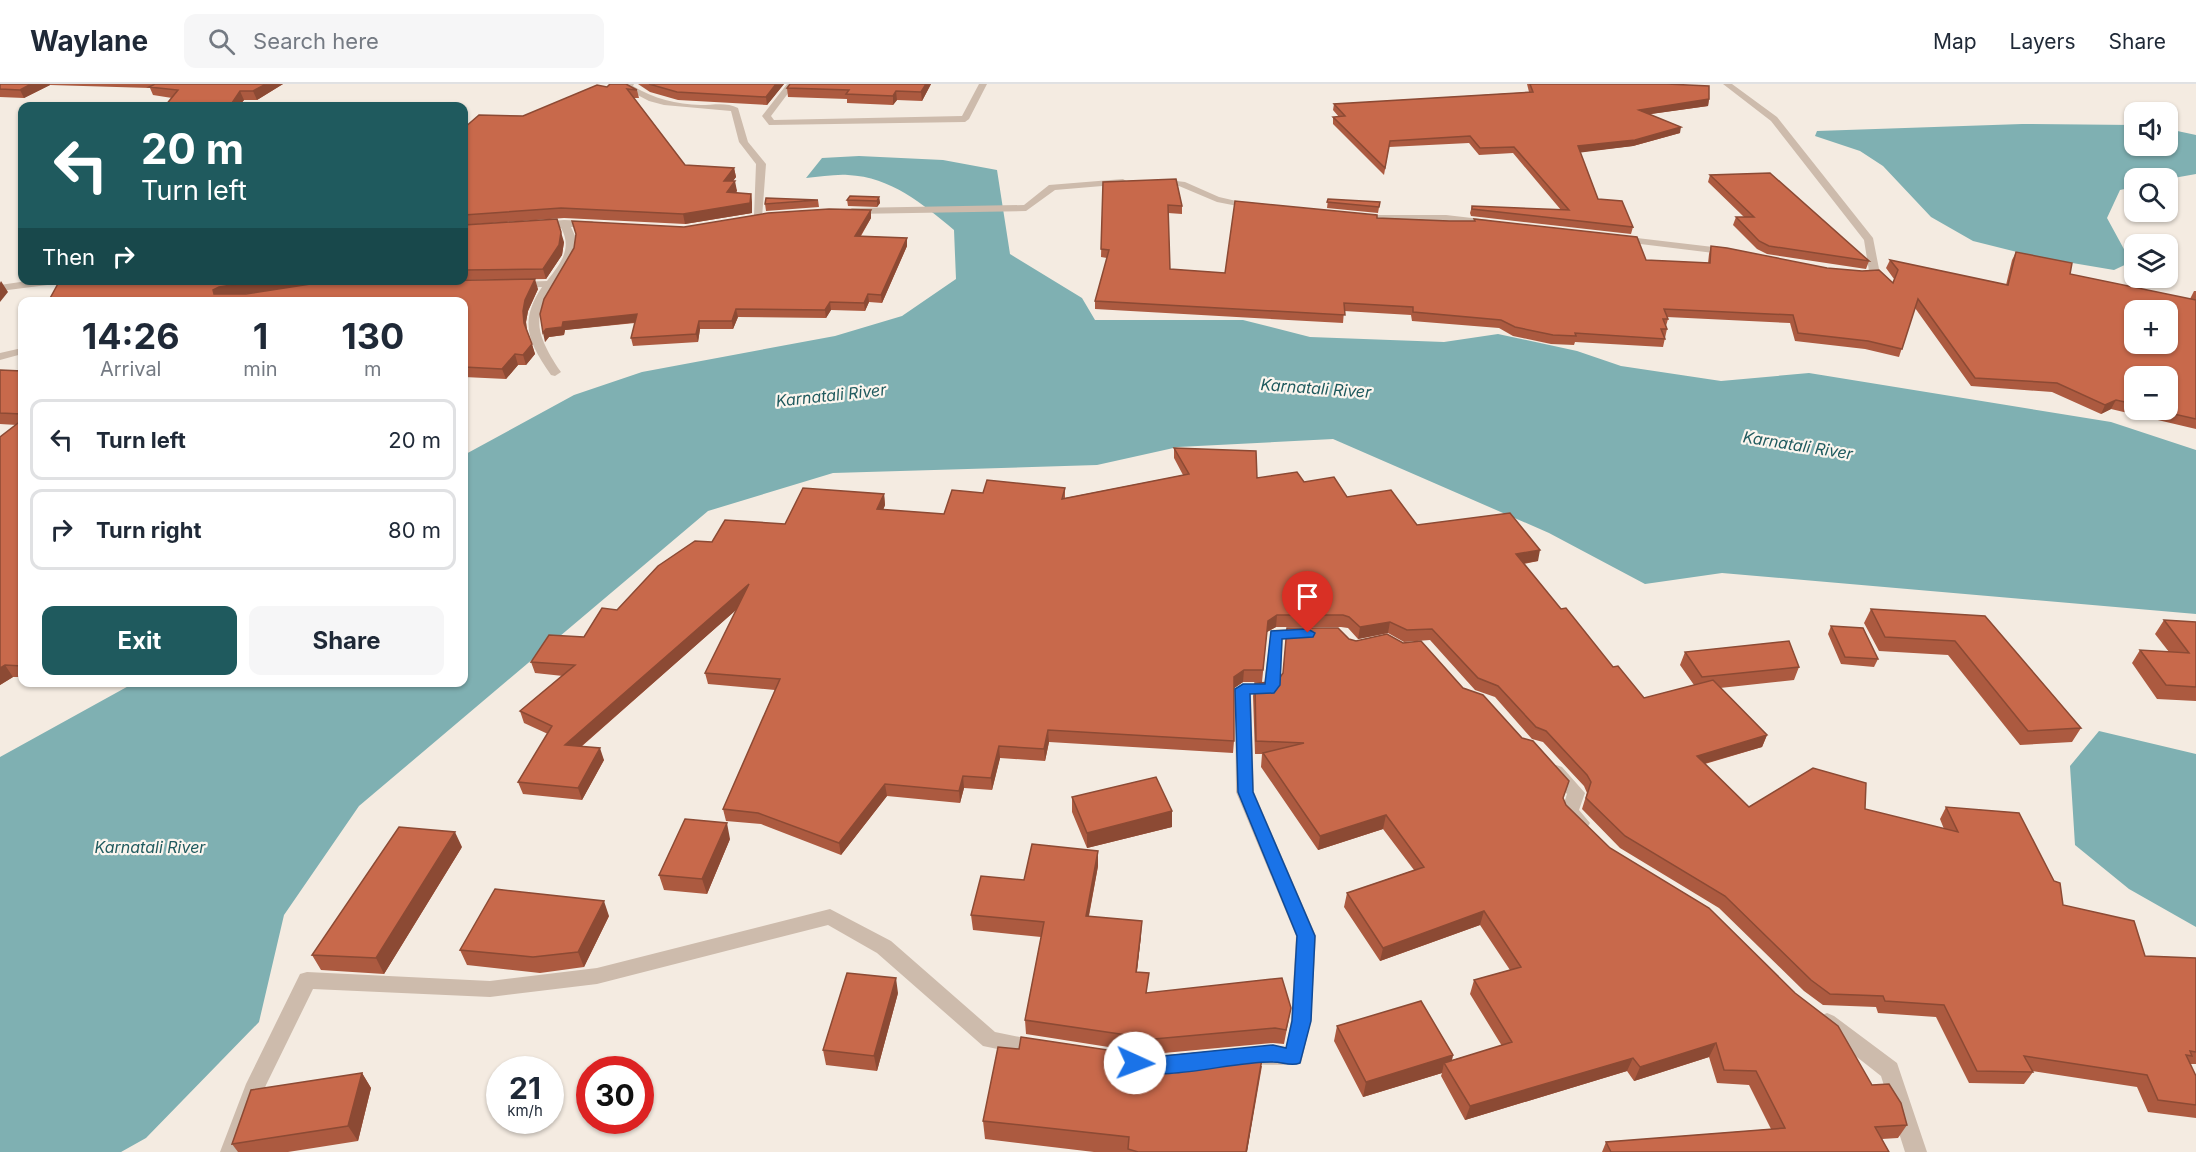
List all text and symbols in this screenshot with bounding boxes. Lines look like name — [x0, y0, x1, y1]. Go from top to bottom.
search box — [184, 14, 604, 68]
text: Waylane — [30, 24, 148, 58]
icon: search — [205, 25, 238, 58]
text: Search here — [253, 28, 379, 54]
text: Map — [1933, 29, 1977, 54]
text: Layers — [2010, 29, 2076, 54]
text: Share — [2109, 29, 2166, 54]
map controls — [2124, 102, 2178, 420]
button: sound — [2124, 102, 2178, 156]
text: 20 m — [141, 123, 244, 174]
icon: left — [42, 126, 120, 204]
button: search — [2124, 168, 2178, 222]
text: Turn left — [141, 174, 247, 207]
button: layers — [2124, 234, 2178, 288]
icon: right — [107, 240, 140, 273]
text: Then — [42, 244, 95, 270]
button: + — [2124, 300, 2178, 354]
text: 14:26 — [82, 314, 180, 358]
text: 1 — [253, 314, 268, 358]
text: 130 — [341, 314, 404, 358]
text: Arrival — [100, 357, 161, 381]
text: min — [243, 357, 278, 381]
text: m — [364, 357, 382, 381]
button: − — [2124, 366, 2178, 420]
water label: Karnatali River — [1260, 374, 1373, 402]
water label: Karnatali River — [775, 379, 888, 411]
icon: left — [45, 423, 78, 456]
water label: Karnatali River — [1742, 426, 1855, 464]
text: Turn left — [96, 427, 186, 453]
text: 20 m — [388, 427, 441, 453]
icon: right — [45, 513, 78, 546]
text: Turn right — [96, 517, 202, 543]
text: 80 m — [388, 517, 441, 543]
pin — [1282, 571, 1333, 633]
icon: arrive — [1291, 580, 1324, 613]
button: Exit — [42, 606, 237, 675]
button: Share — [249, 606, 444, 675]
water label: Karnatali River — [95, 837, 206, 857]
position arrow — [1103, 1031, 1167, 1095]
speed limit sign: 30 — [576, 1056, 654, 1134]
text: 21 — [509, 1070, 541, 1106]
text: km/h — [507, 1101, 543, 1120]

